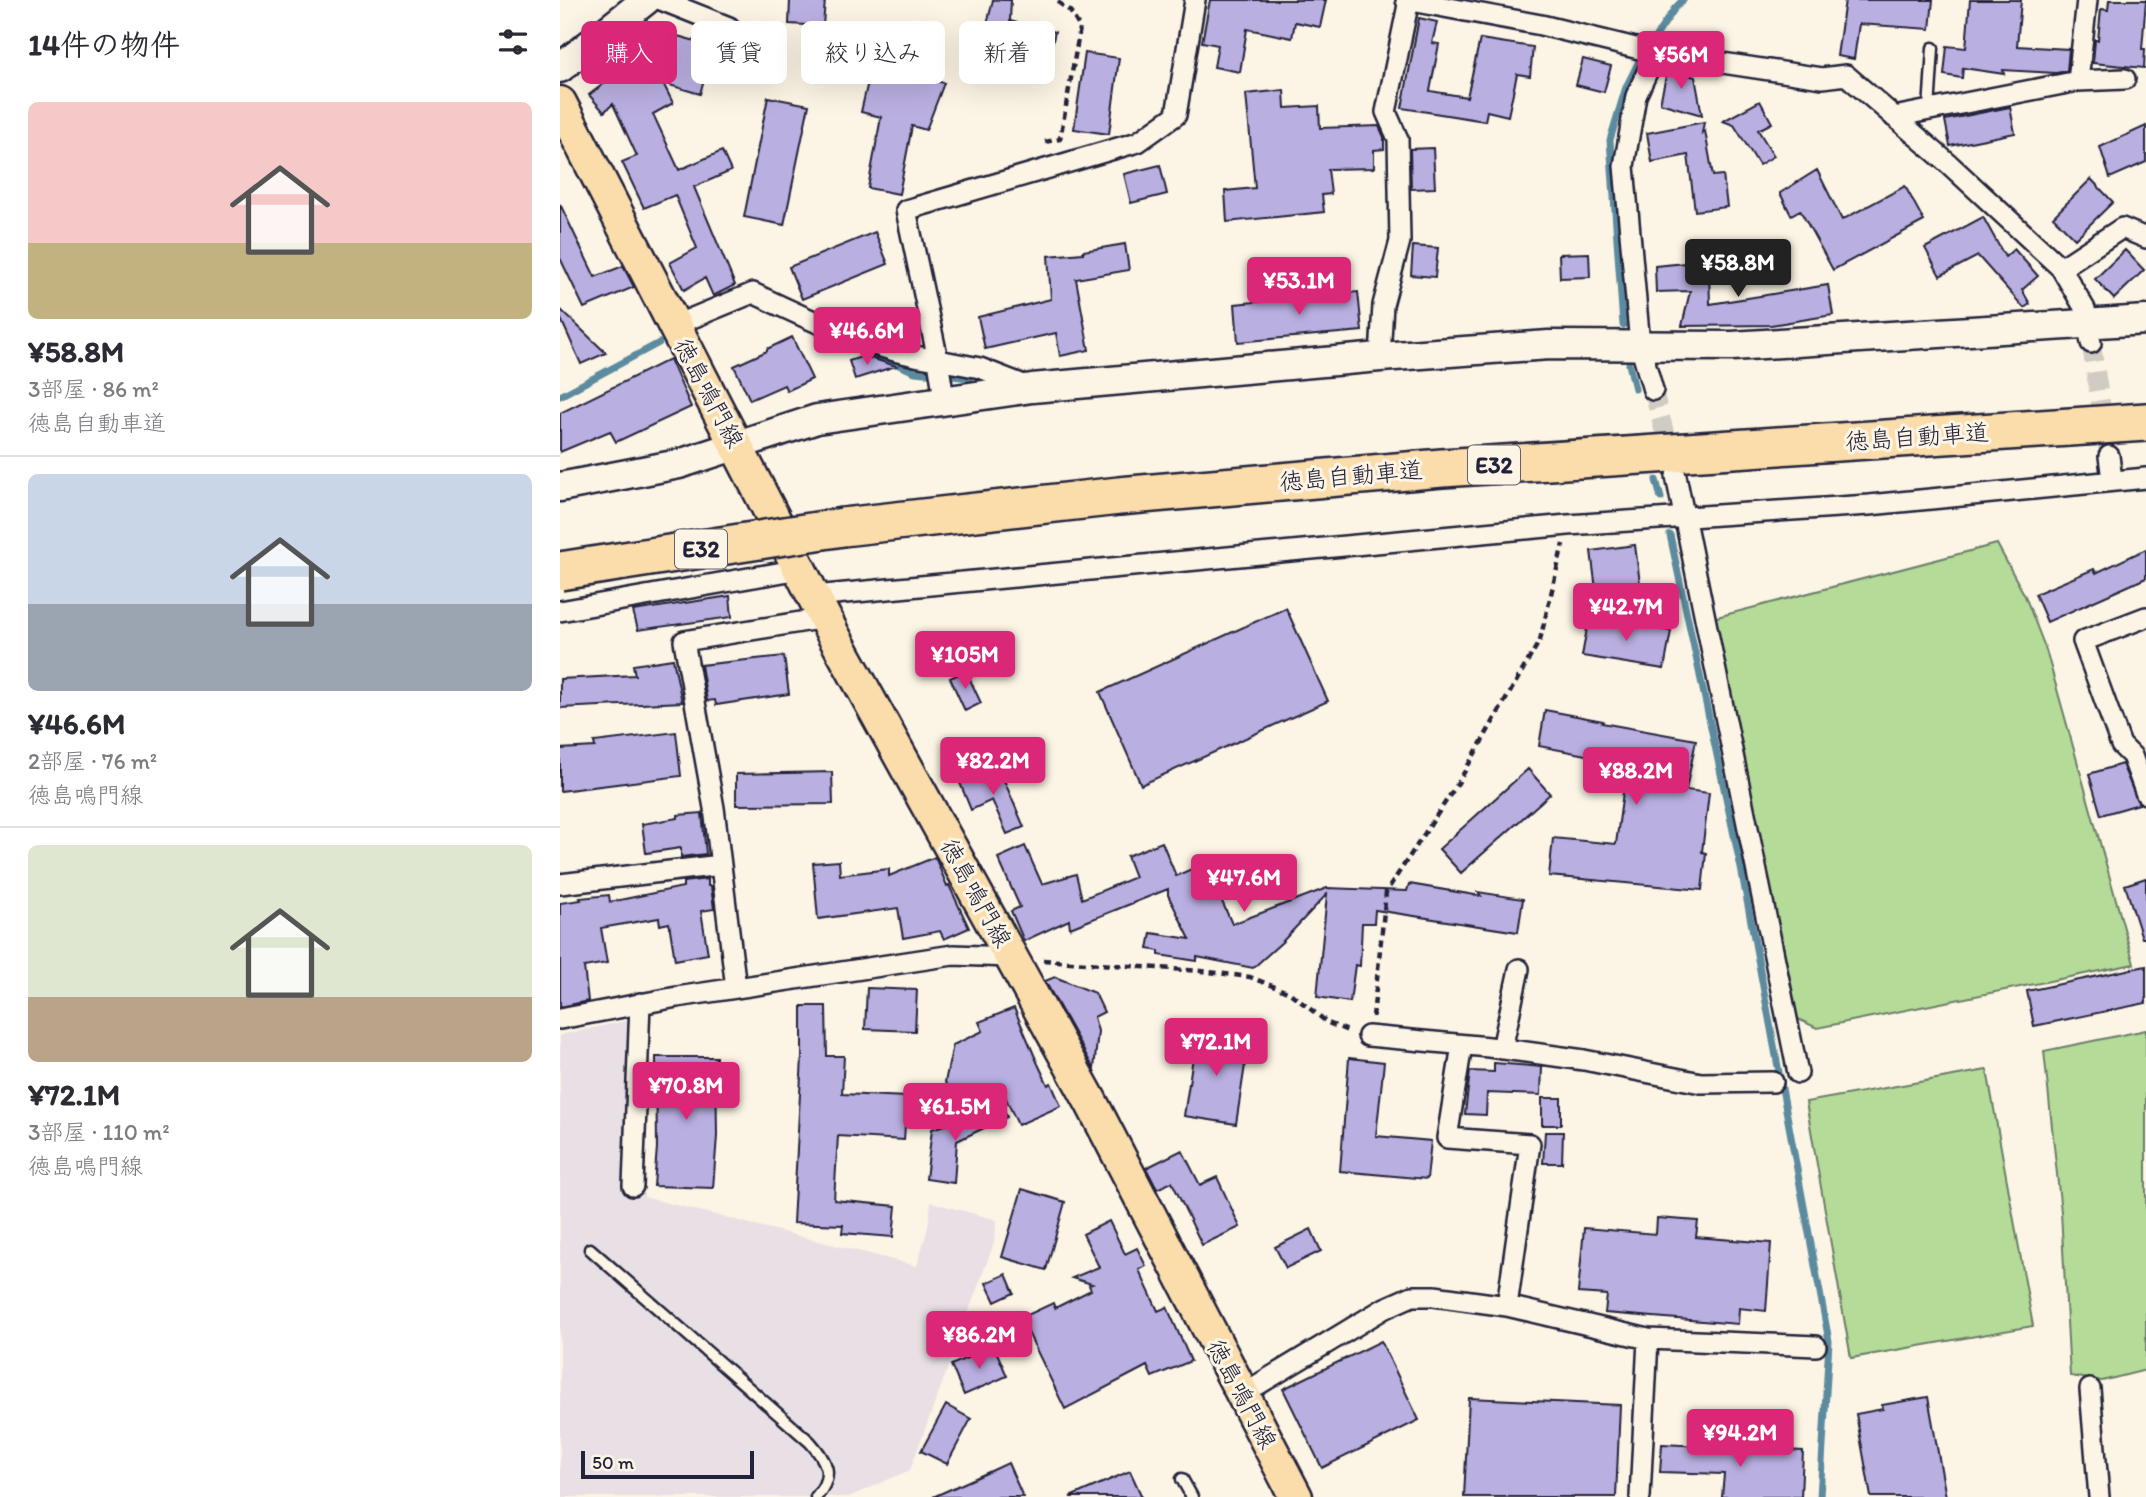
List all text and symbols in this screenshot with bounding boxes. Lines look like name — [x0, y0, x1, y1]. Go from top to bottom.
chip: 購入 — [581, 21, 677, 84]
chip: 賃貸 — [691, 21, 787, 84]
chip: 絞り込み — [801, 21, 945, 84]
chip: 新着 — [959, 21, 1055, 84]
icon: filters — [494, 23, 532, 61]
text: 14件の物件 — [28, 26, 180, 63]
pin: ¥56M — [1640, 32, 1722, 91]
text: ¥56M — [1653, 40, 1709, 68]
icon: home — [217, 147, 343, 273]
pin: ¥58.8M — [1681, 240, 1795, 299]
text: ¥58.8M — [1701, 248, 1775, 276]
pin: ¥53.1M — [1242, 258, 1356, 317]
text: ¥53.1M — [1263, 266, 1335, 294]
pin: ¥46.6M — [810, 308, 924, 367]
text: ¥46.6M — [830, 316, 904, 344]
text: ¥58.8M — [28, 333, 124, 370]
street label: 徳島鳴門線 — [668, 333, 750, 453]
text: 3部屋 · 86 m² — [28, 375, 159, 403]
text: 徳島自動車道 — [28, 409, 166, 437]
street label: 徳島自動車道 — [1844, 417, 1990, 456]
road number: E32 — [1468, 446, 1520, 485]
street label: 徳島自動車道 — [1278, 455, 1424, 496]
icon: home — [217, 519, 343, 645]
road number: E32 — [675, 530, 727, 568]
pin: ¥42.7M — [1569, 584, 1683, 643]
text: ¥42.7M — [1589, 592, 1663, 620]
pin: ¥105M — [916, 632, 1014, 691]
text: ¥105M — [931, 640, 999, 668]
text: ¥46.6M — [28, 705, 126, 742]
pin: ¥82.2M — [936, 738, 1050, 797]
text: ¥82.2M — [956, 746, 1030, 774]
text: 2部屋 · 76 m² — [28, 747, 157, 775]
pin: ¥88.2M — [1579, 748, 1693, 807]
text: ¥88.2M — [1599, 756, 1673, 784]
text: 徳島鳴門線 — [28, 781, 143, 809]
street label: 徳島鳴門線 — [935, 833, 1018, 952]
pin: ¥47.6M — [1187, 855, 1301, 914]
text: ¥47.6M — [1207, 863, 1281, 891]
icon: home — [217, 890, 343, 1016]
pin: ¥72.1M — [1159, 1018, 1273, 1078]
text: ¥72.1M — [1181, 1027, 1251, 1055]
pin: ¥70.8M — [629, 1062, 743, 1122]
text: ¥70.8M — [649, 1071, 723, 1099]
text: ¥72.1M — [28, 1076, 120, 1113]
pin: ¥61.5M — [898, 1084, 1012, 1143]
text: ¥61.5M — [919, 1092, 991, 1120]
text: 3部屋 · 110 m² — [28, 1118, 170, 1146]
text: 徳島鳴門線 — [28, 1152, 143, 1180]
pin: ¥86.2M — [922, 1312, 1036, 1371]
text: ¥86.2M — [942, 1320, 1016, 1348]
street label: 徳島鳴門線 — [1201, 1334, 1283, 1454]
pin: ¥94.2M — [1683, 1410, 1797, 1469]
text: ¥94.2M — [1703, 1418, 1777, 1446]
scale bar — [581, 1448, 754, 1480]
text: 50 m — [592, 1451, 634, 1474]

